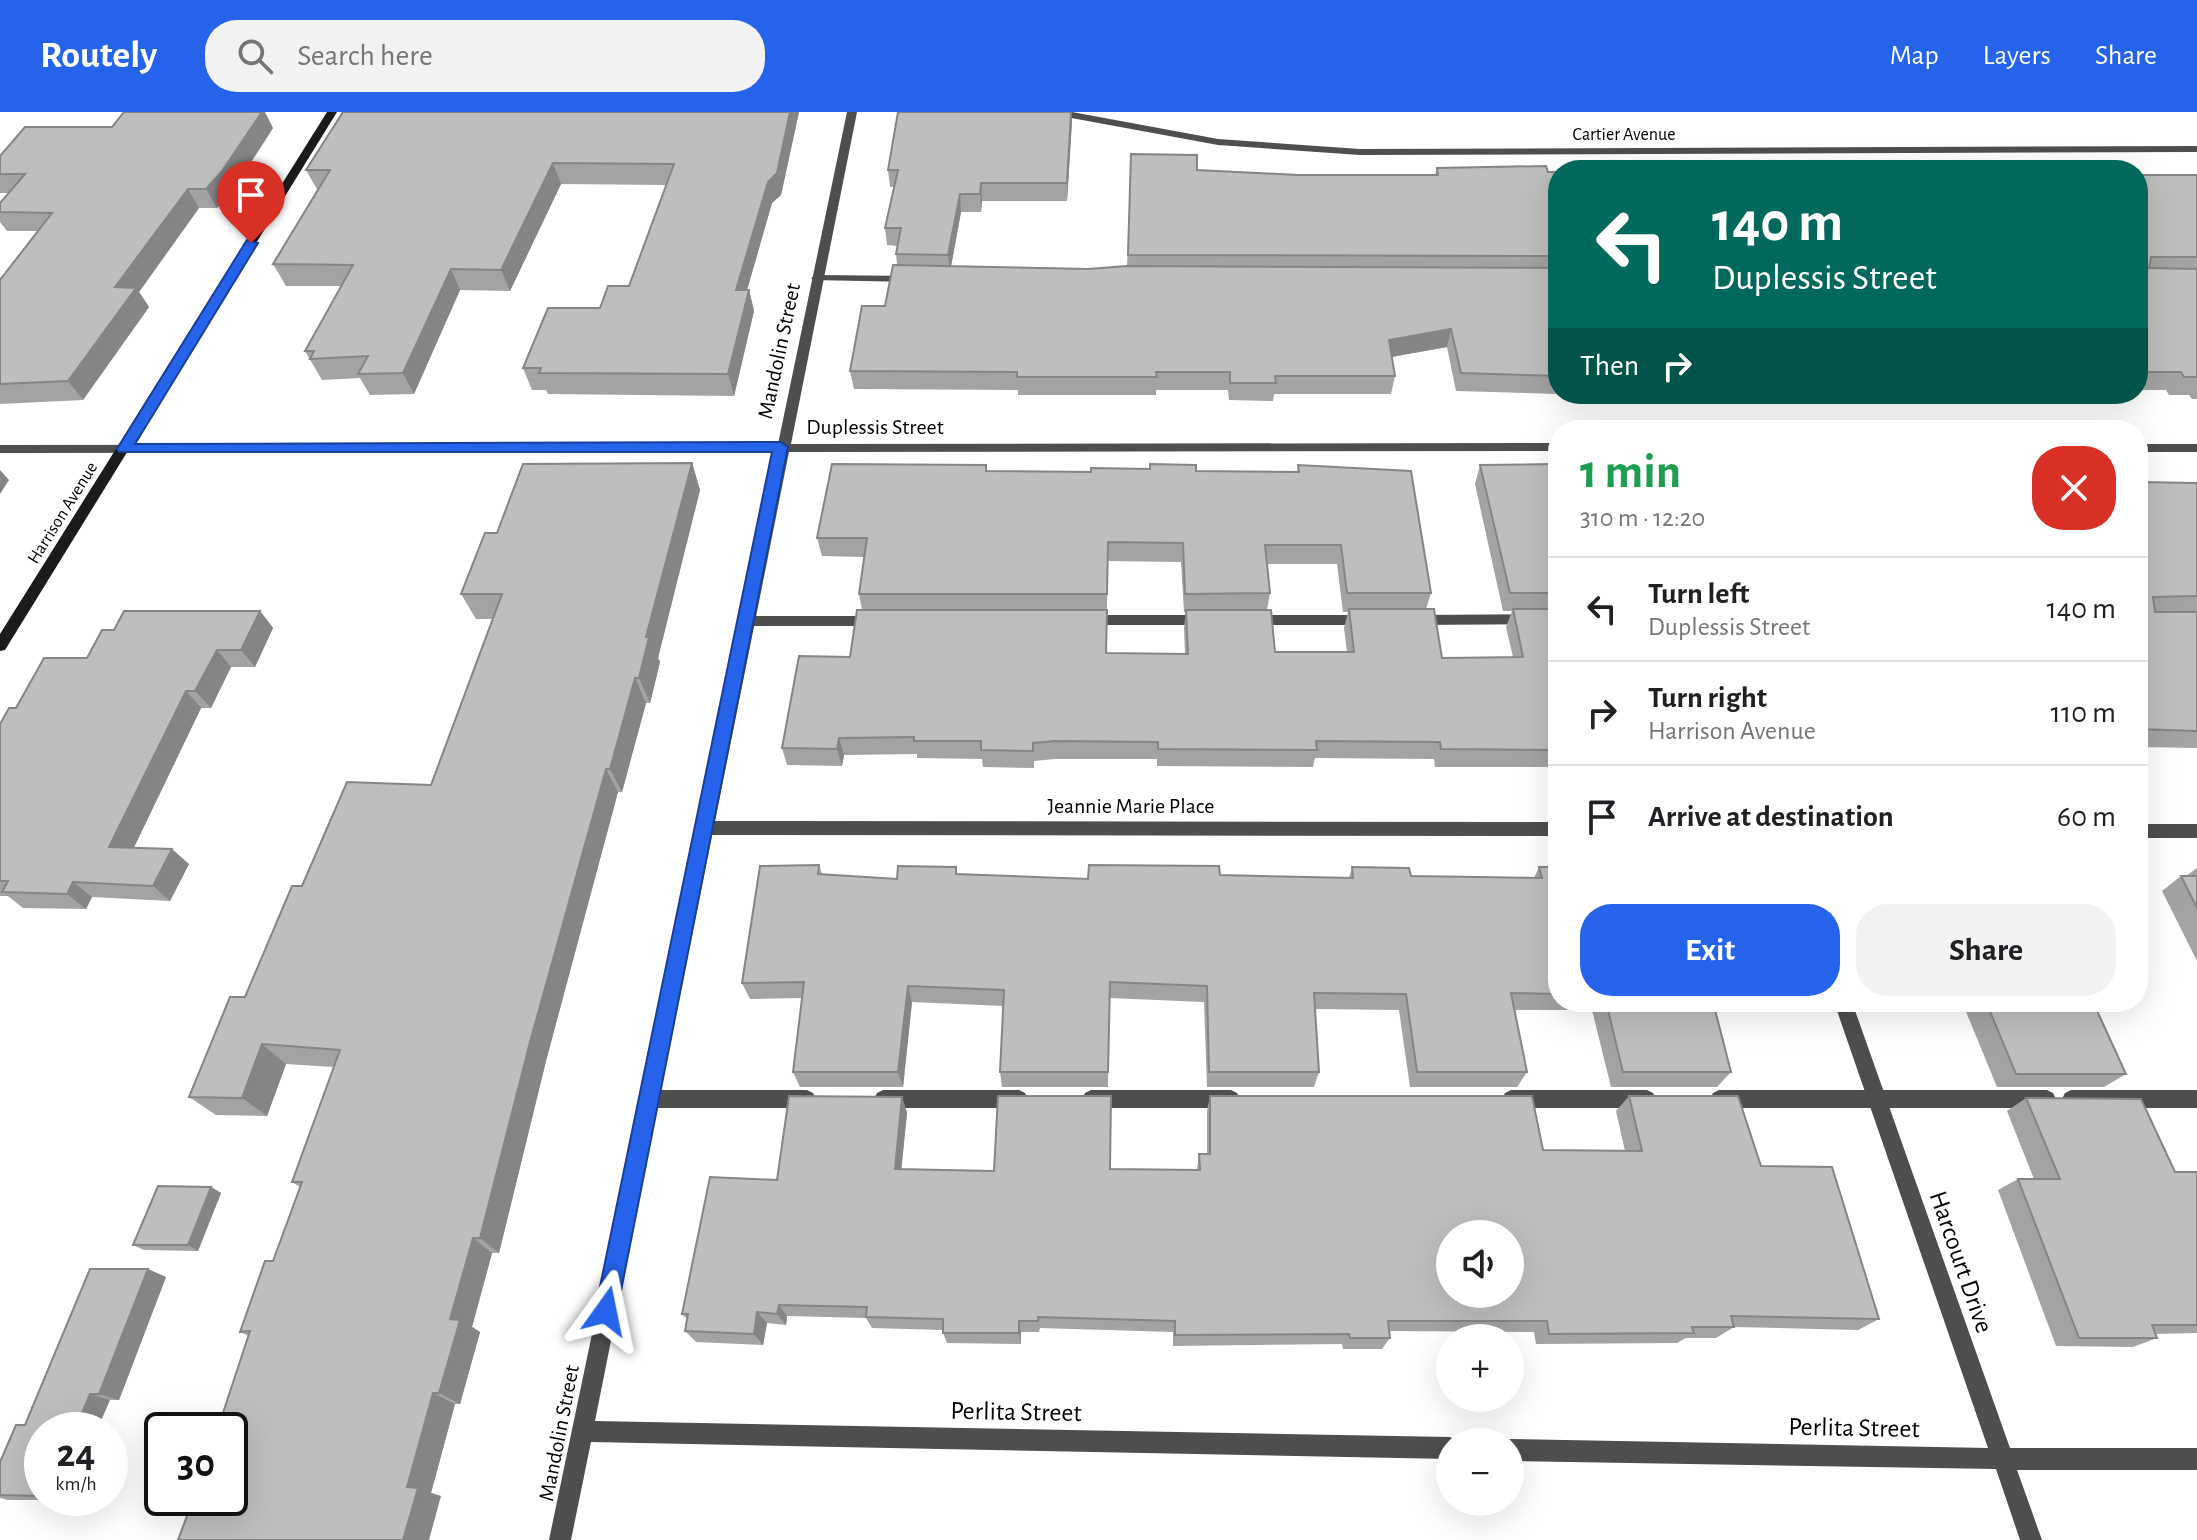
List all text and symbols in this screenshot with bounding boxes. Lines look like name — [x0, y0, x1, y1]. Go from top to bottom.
search box — [205, 20, 765, 92]
icon: search — [233, 34, 277, 78]
text: Routely — [40, 37, 157, 75]
text: Search here — [297, 41, 433, 71]
text: Map — [1890, 42, 1939, 70]
text: Layers — [1983, 42, 2051, 70]
text: Share — [2095, 42, 2157, 70]
street label: Cartier Avenue — [1573, 126, 1675, 144]
pin — [217, 161, 285, 243]
icon: arrive — [229, 173, 273, 217]
icon: left — [1580, 192, 1684, 296]
text: 140 m — [1712, 195, 1843, 251]
text: Duplessis Street — [1712, 260, 1937, 296]
street label: Mandolin Street — [754, 281, 804, 421]
icon: right — [1655, 344, 1699, 388]
text: Then — [1580, 351, 1639, 381]
street label: Duplessis Street — [806, 416, 944, 438]
button: close — [2032, 446, 2116, 530]
text: 1 min — [1580, 449, 1681, 497]
street label: Harrison Avenue — [25, 459, 101, 567]
text: 310 m · 12:20 — [1580, 505, 1705, 531]
text: Turn left — [1648, 579, 1749, 609]
icon: left — [1580, 587, 1624, 631]
text: 140 m — [2046, 594, 2116, 624]
text: Duplessis Street — [1648, 614, 1810, 640]
text: Turn right — [1648, 683, 1767, 713]
icon: right — [1580, 691, 1624, 735]
text: 110 m — [2051, 698, 2116, 728]
text: Harrison Avenue — [1648, 718, 1816, 744]
street label: Jeannie Marie Place — [1048, 795, 1214, 817]
icon: arrive — [1580, 795, 1624, 839]
text: Arrive at destination — [1648, 802, 1894, 832]
text: 60 m — [2057, 802, 2116, 832]
button: Exit — [1580, 904, 1840, 996]
button: Share — [1856, 904, 2116, 996]
street label: Harcourt Drive — [1925, 1188, 1997, 1336]
map controls — [1436, 1220, 1524, 1516]
button: sound — [1436, 1220, 1524, 1308]
position arrow — [564, 1269, 648, 1353]
button: + — [1436, 1324, 1524, 1412]
street label: Mandolin Street — [535, 1363, 583, 1503]
street label: Perlita Street — [950, 1398, 1082, 1426]
speed limit sign: 30 — [144, 1412, 248, 1516]
street label: Perlita Street — [1788, 1414, 1920, 1442]
button: − — [1436, 1428, 1524, 1516]
text: 24 — [57, 1434, 95, 1474]
text: km/h — [55, 1474, 97, 1494]

